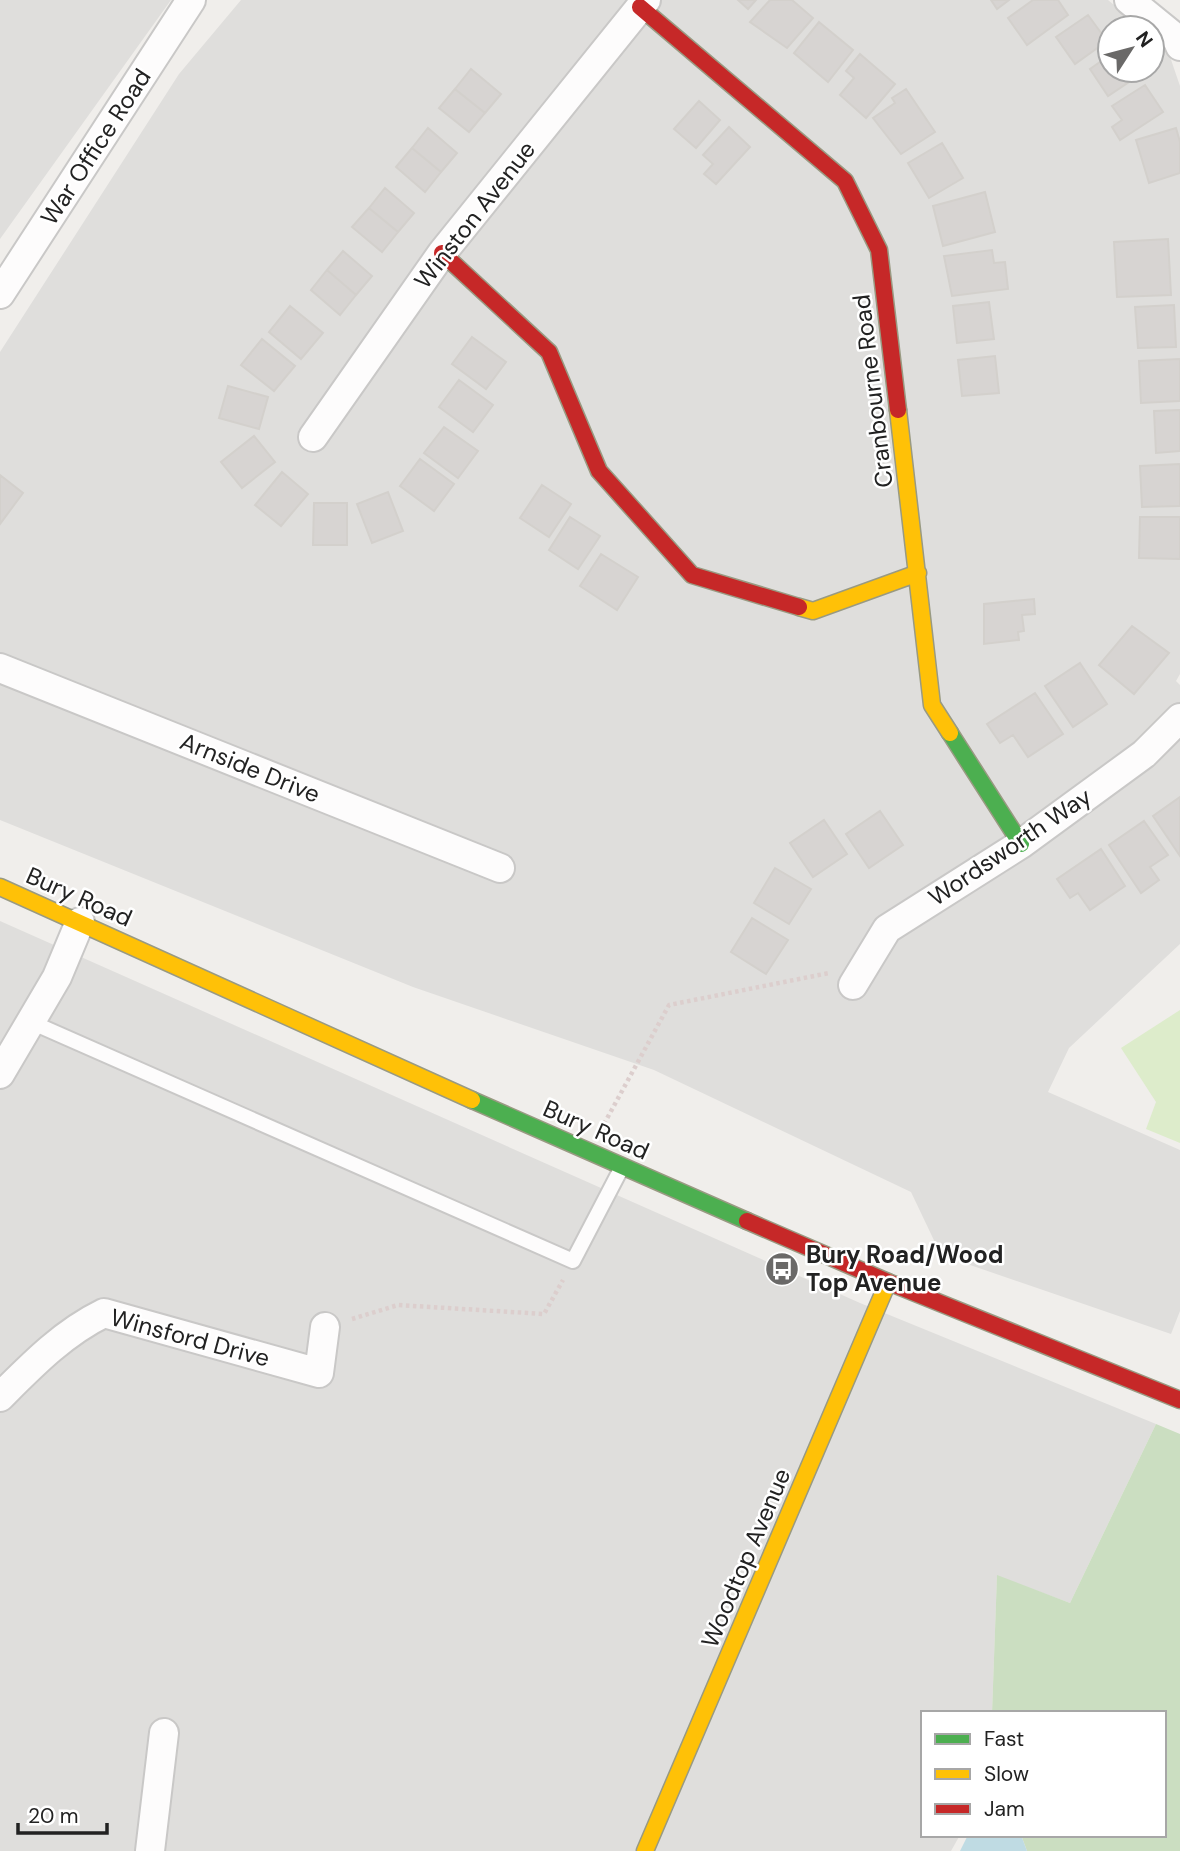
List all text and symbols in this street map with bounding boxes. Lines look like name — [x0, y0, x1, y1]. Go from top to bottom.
north arrow — [1096, 14, 1166, 84]
text: N — [1130, 26, 1159, 52]
street label: War Office Road — [33, 63, 158, 231]
street label: Winston Avenue — [407, 134, 542, 295]
street label: Cranbourne Road — [845, 293, 900, 489]
street label: Arnside Drive — [176, 725, 325, 810]
street label: Wordsworth Way — [922, 781, 1097, 913]
street label: Bury Road — [21, 859, 137, 934]
street label: Bury Road — [538, 1092, 654, 1167]
place label: Bury Road/Wood Top Avenue — [806, 1239, 1004, 1298]
bus stop icon: Bury Road/Wood Top Avenue — [763, 1250, 801, 1288]
street label: Winsford Drive — [107, 1301, 273, 1374]
street label: Woodtop Avenue — [694, 1463, 797, 1652]
legend — [921, 1711, 1166, 1837]
text: Fast — [984, 1725, 1024, 1753]
text: Slow — [984, 1760, 1029, 1788]
scale bar — [18, 1792, 107, 1836]
text: Jam — [984, 1795, 1025, 1823]
text: 20 m — [28, 1802, 79, 1830]

